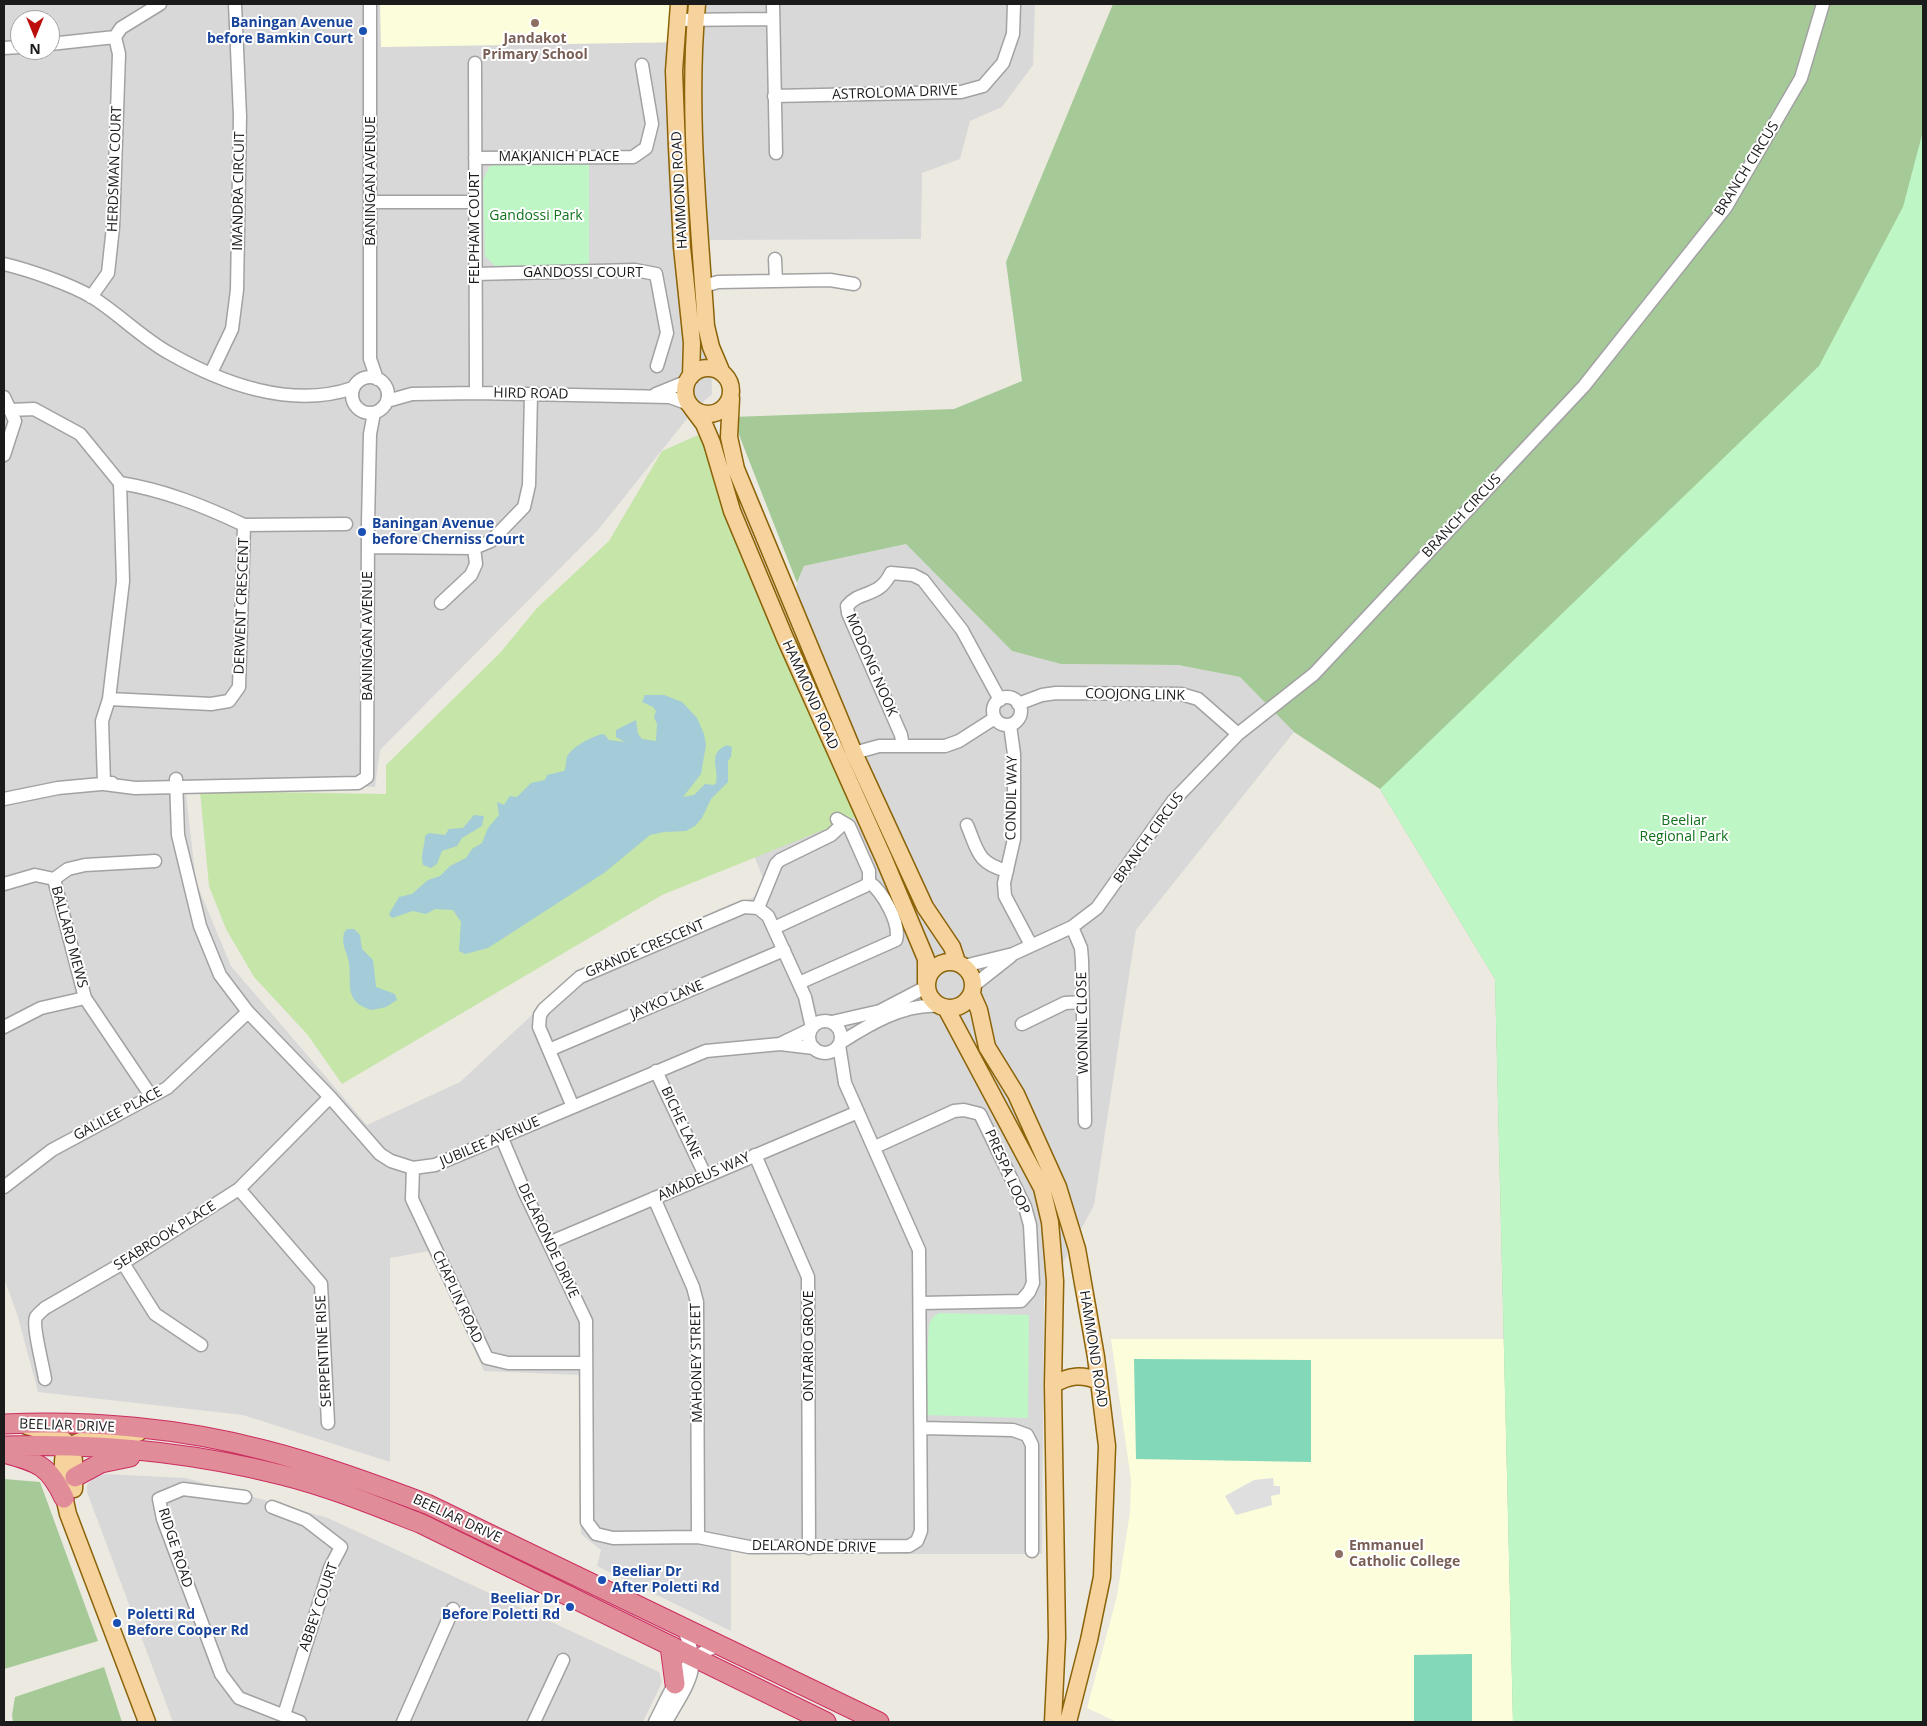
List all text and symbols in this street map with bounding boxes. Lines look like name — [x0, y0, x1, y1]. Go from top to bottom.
north arrow — [10, 10, 60, 60]
place label: Baningan Avenue before Bamkin Court — [207, 15, 353, 48]
marker: Jandakot Primary School — [529, 17, 541, 29]
marker: Baningan Avenue before Bamkin Court — [357, 25, 369, 37]
place label: Jandakot Primary School — [482, 31, 588, 64]
text: N — [29, 40, 41, 59]
street label: ASTROLOMA DRIVE — [832, 82, 958, 104]
street label: HERDSMAN COURT — [104, 106, 126, 232]
street label: BANINGAN AVENUE — [363, 116, 379, 246]
street label: BRANCH CIRCUS — [1711, 119, 1783, 219]
street label: IMANDRA CIRCUIT — [230, 131, 248, 251]
street label: HAMMOND ROAD — [669, 131, 691, 249]
street label: MAKJANICH PLACE — [498, 149, 620, 165]
street label: FELPHAM COURT — [467, 172, 483, 284]
park label: Gandossi Park — [489, 208, 583, 224]
street label: GANDOSSI COURT — [523, 265, 643, 281]
street label: HIRD ROAD — [493, 385, 569, 403]
street label: BRANCH CIRCUS — [1419, 471, 1505, 561]
place label: Baningan Avenue before Cherniss Court — [372, 516, 524, 548]
marker: Baningan Avenue before Cherniss Court — [356, 526, 368, 538]
street label: DERWENT CRESCENT — [231, 537, 253, 675]
street label: BANINGAN AVENUE — [360, 571, 376, 701]
street label: MODONG NOOK — [842, 611, 900, 719]
street label: HAMMOND ROAD — [778, 638, 842, 752]
street label: COOJONG LINK — [1085, 686, 1185, 704]
street label: CONDIL WAY — [1003, 755, 1021, 841]
street label: BRANCH CIRCUS — [1110, 789, 1188, 887]
park label: Beeliar Regional Park — [1640, 813, 1728, 846]
street label: BALLARD MEWS — [47, 884, 91, 990]
street label: GRANDE CRESCENT — [583, 916, 707, 982]
street label: WONNIL CLOSE — [1074, 972, 1092, 1074]
street label: JAYKO LANE — [628, 977, 706, 1023]
street label: GALILEE PLACE — [71, 1084, 165, 1144]
street label: BICHE LANE — [657, 1084, 705, 1162]
street label: JUBILEE AVENUE — [438, 1113, 542, 1171]
street label: PRESPA LOOP — [981, 1127, 1033, 1217]
street label: AMADEUS WAY — [655, 1149, 753, 1205]
street label: DELARONDE DRIVE — [514, 1181, 582, 1301]
street label: SEABROOK PLACE — [111, 1198, 219, 1274]
street label: CHAPLIN ROAD — [428, 1248, 486, 1346]
street label: HAMMOND ROAD — [1075, 1289, 1111, 1409]
street label: ONTARIO GROVE — [801, 1291, 817, 1401]
street label: SERPENTINE RISE — [313, 1294, 335, 1408]
street label: MAHONEY STREET — [688, 1303, 706, 1423]
street label: BEELIAR DRIVE — [19, 1416, 115, 1436]
street label: BEELIAR DRIVE — [410, 1491, 504, 1547]
street label: RIDGE ROAD — [154, 1506, 196, 1590]
street label: DELARONDE DRIVE — [752, 1538, 876, 1556]
place label: Emmanuel Catholic College — [1349, 1538, 1460, 1570]
marker: Emmanuel Catholic College — [1333, 1548, 1345, 1560]
street label: ABBEY COURT — [296, 1561, 342, 1653]
place label: Beeliar Dr After Poletti Rd — [612, 1564, 720, 1596]
marker: Beeliar Dr After Poletti Rd — [596, 1574, 608, 1586]
place label: Beeliar Dr Before Poletti Rd — [442, 1591, 560, 1624]
marker: Beeliar Dr Before Poletti Rd — [564, 1601, 576, 1613]
place label: Poletti Rd Before Cooper Rd — [127, 1607, 249, 1640]
marker: Poletti Rd Before Cooper Rd — [111, 1617, 123, 1629]

